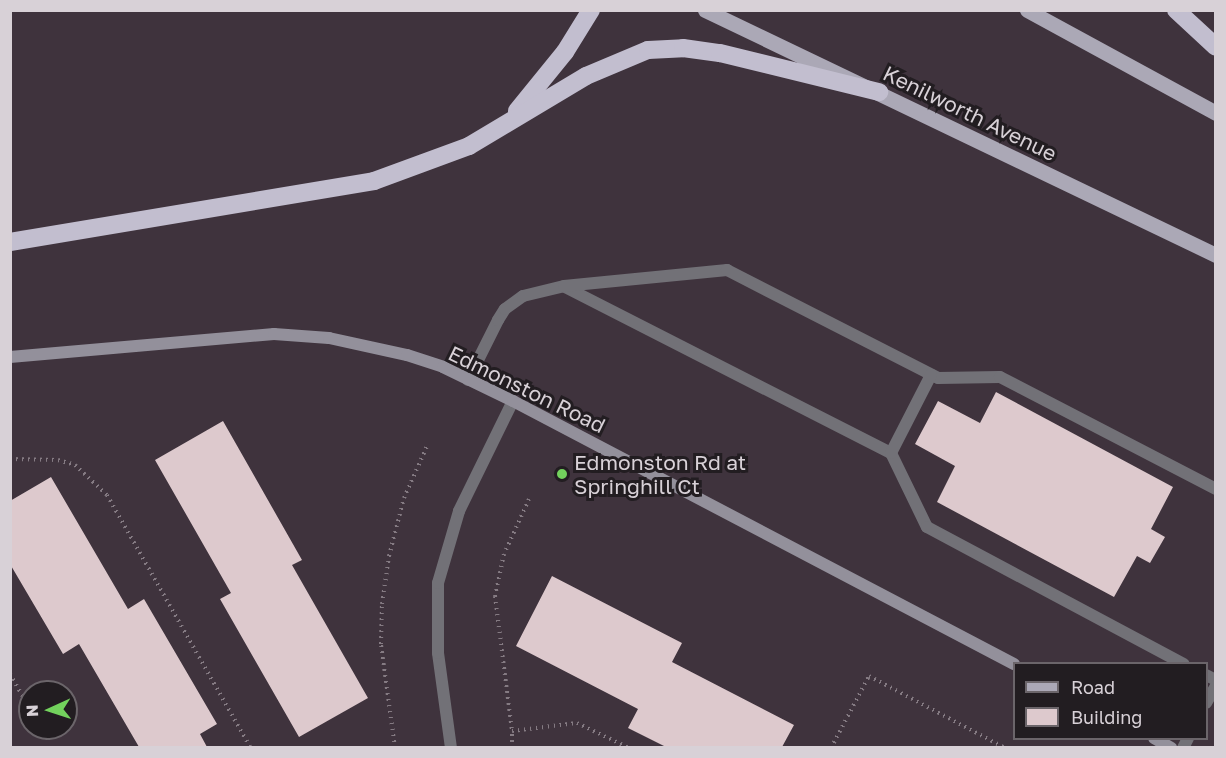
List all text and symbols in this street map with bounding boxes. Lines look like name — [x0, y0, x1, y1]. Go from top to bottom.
street label: Kenilworth Avenue — [879, 60, 1061, 166]
street label: Edmonston Road — [444, 340, 610, 438]
place label: Edmonston Rd at Springhill Ct — [574, 449, 746, 499]
marker: Edmonston Rd at Springhill Ct — [555, 467, 569, 481]
legend — [1013, 662, 1208, 740]
text: Road — [1071, 676, 1115, 698]
north arrow — [18, 680, 78, 740]
text: N — [22, 704, 42, 717]
text: Building — [1071, 706, 1142, 728]

